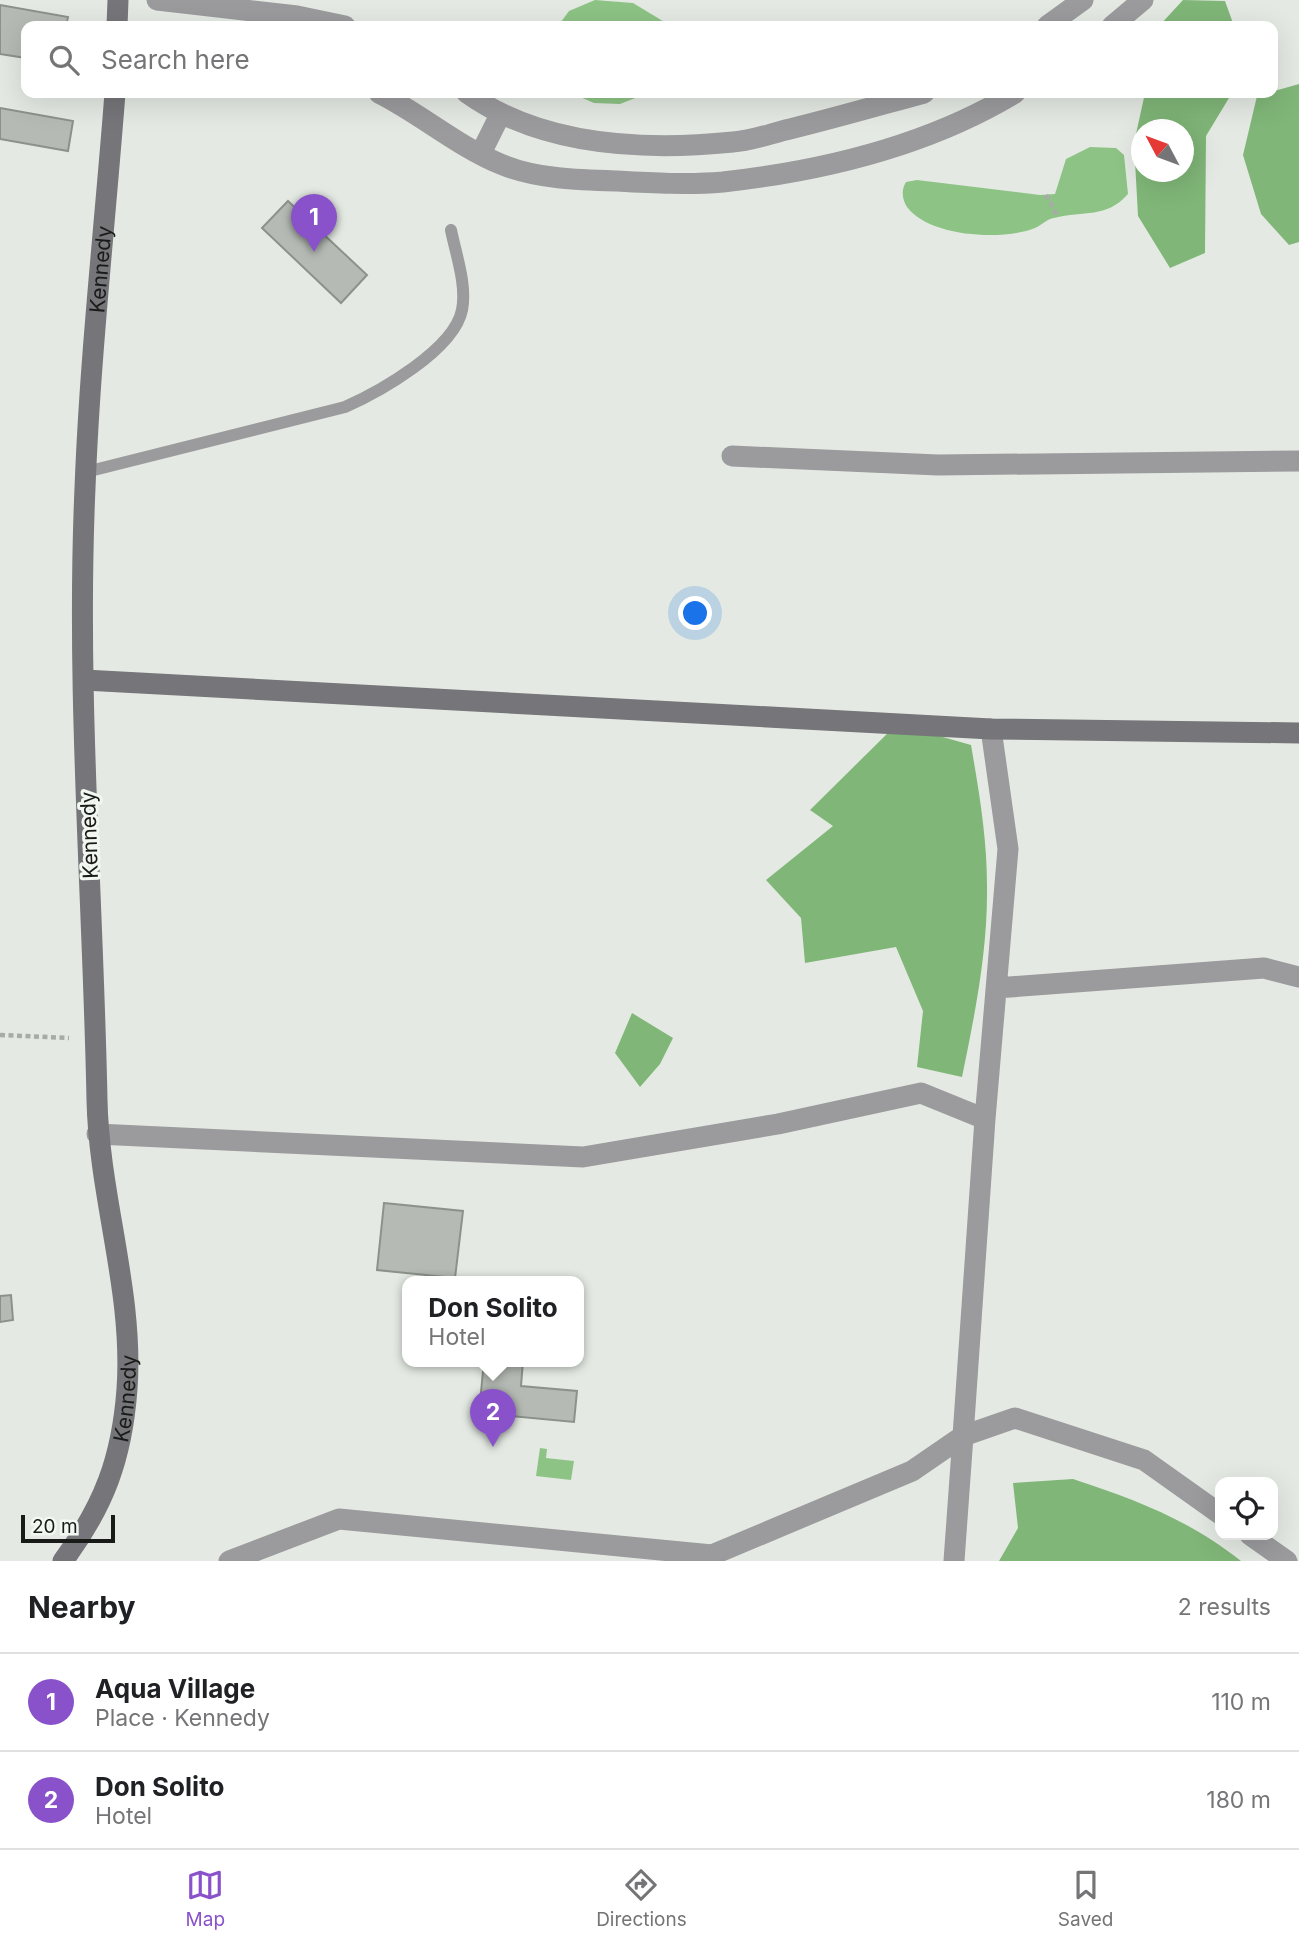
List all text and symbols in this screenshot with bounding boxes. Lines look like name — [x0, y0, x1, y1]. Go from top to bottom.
search box — [21, 21, 1278, 98]
icon: search — [45, 41, 83, 79]
text: Search here — [101, 44, 250, 75]
north arrow — [1131, 119, 1194, 182]
pin: 1 — [291, 194, 337, 252]
street label: Kennedy — [84, 224, 116, 314]
your location — [678, 596, 712, 630]
street label: Kennedy — [75, 791, 103, 879]
popup — [402, 1276, 584, 1367]
text: Don Solito — [428, 1292, 558, 1323]
text: Hotel — [428, 1323, 486, 1351]
street label: Kennedy — [108, 1354, 140, 1444]
pin: 2 — [470, 1389, 516, 1447]
map controls — [1215, 1477, 1278, 1540]
button: locate — [1215, 1477, 1278, 1540]
scale bar — [21, 1512, 116, 1544]
text: 20 m — [32, 1515, 78, 1538]
text: Nearby — [28, 1589, 136, 1625]
text: 2 results — [1178, 1593, 1271, 1621]
text: Aqua Village — [95, 1673, 255, 1704]
text: 1 — [46, 1688, 56, 1716]
text: 110 m — [1211, 1688, 1271, 1716]
text: Place · Kennedy — [95, 1704, 270, 1732]
text: Don Solito — [95, 1771, 224, 1802]
text: 2 — [44, 1786, 58, 1814]
text: 180 m — [1206, 1786, 1271, 1814]
text: Hotel — [95, 1802, 152, 1830]
tab: Map — [186, 1866, 225, 1931]
tab: Directions — [596, 1866, 687, 1931]
tab: Saved — [1058, 1866, 1113, 1931]

